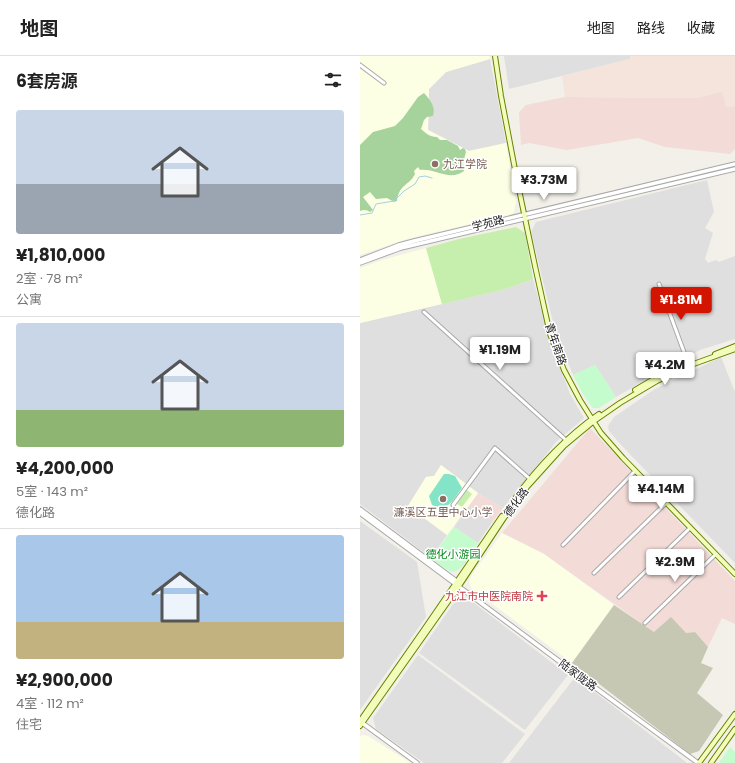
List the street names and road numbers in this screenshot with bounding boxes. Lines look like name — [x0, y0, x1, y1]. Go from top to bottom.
street label: 学苑路 — [470, 211, 506, 235]
street label: 青年南路 — [541, 321, 571, 367]
street label: 德化路 — [500, 484, 532, 520]
street label: 陆家陇路 — [556, 655, 600, 695]

